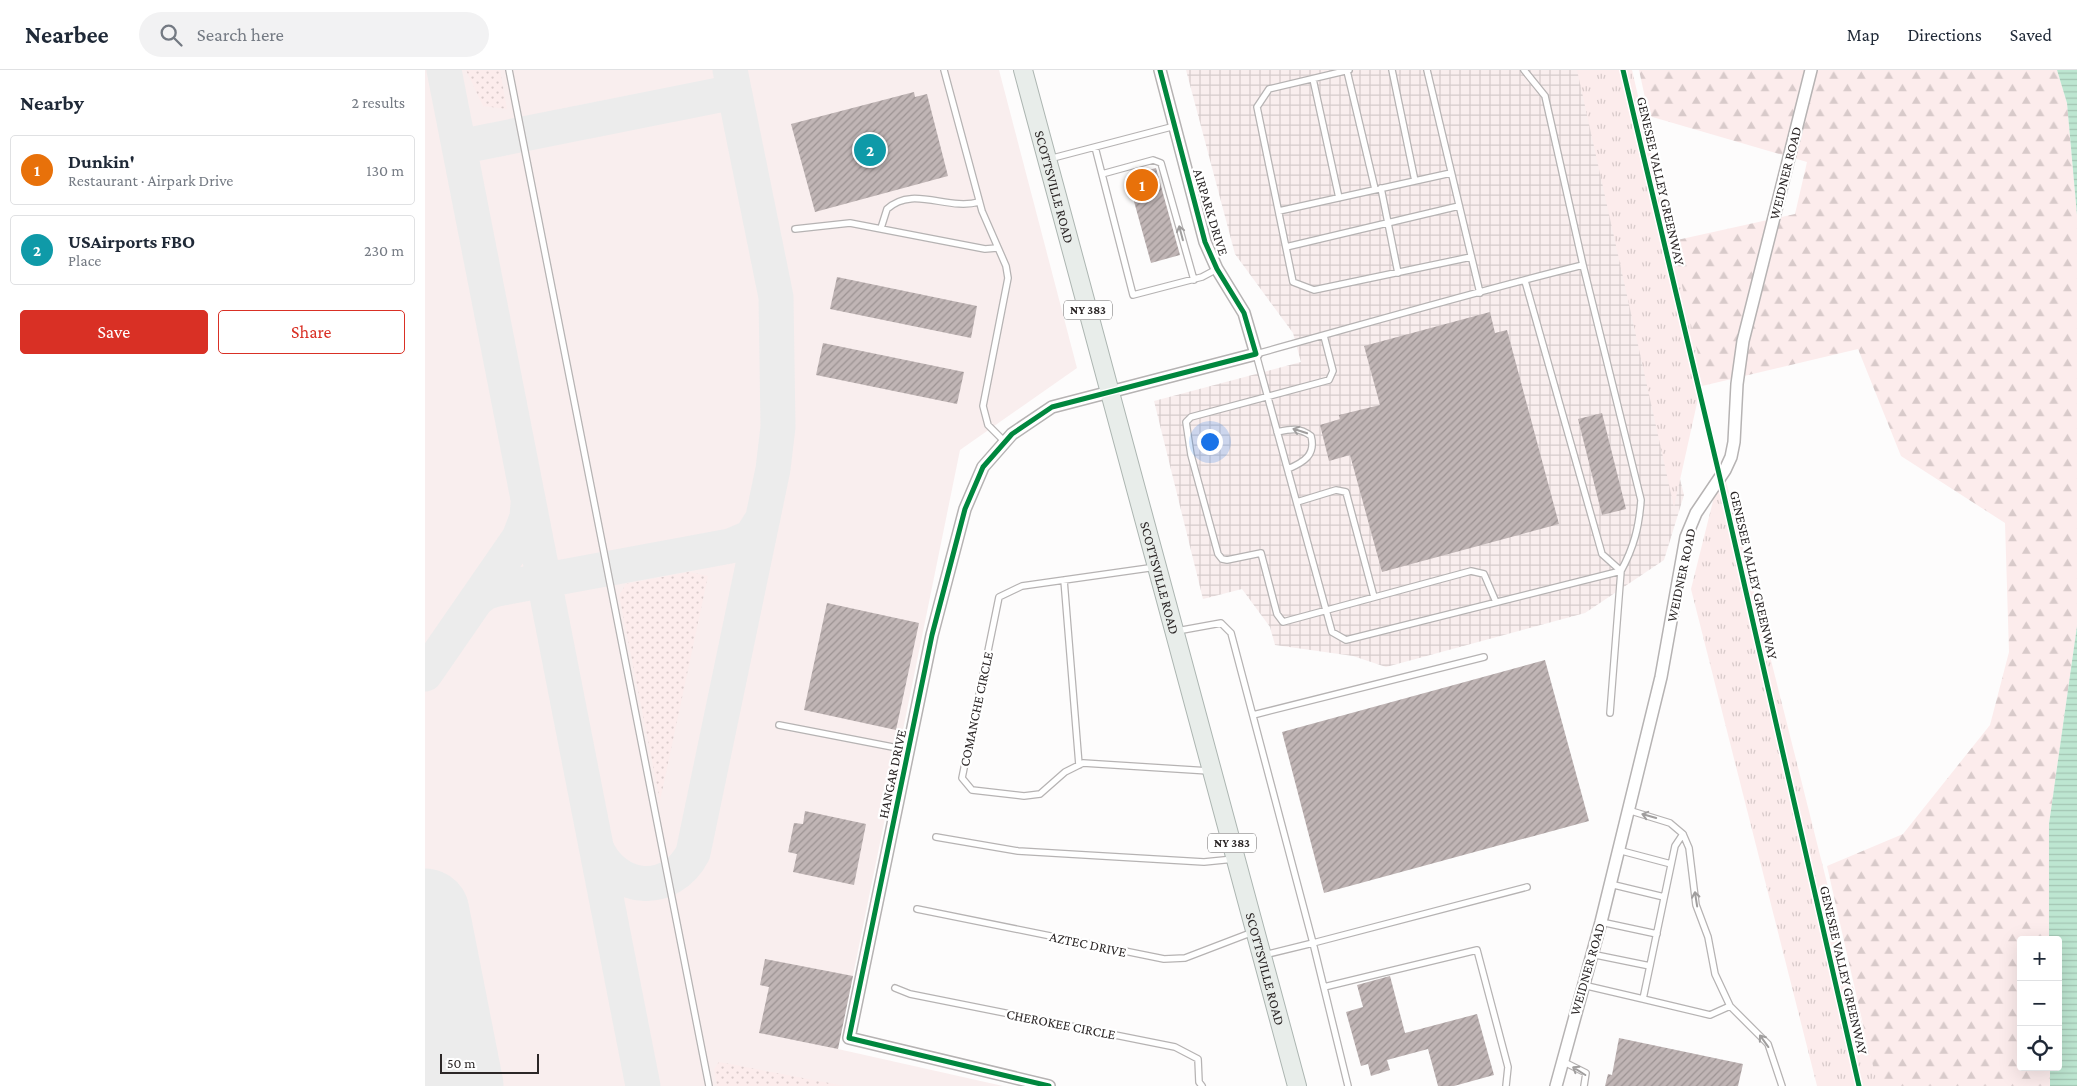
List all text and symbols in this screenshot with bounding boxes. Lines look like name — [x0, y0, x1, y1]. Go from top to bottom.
search box — [139, 12, 489, 57]
text: Nearbee — [25, 21, 109, 48]
icon: search — [157, 21, 185, 49]
text: Search here — [197, 24, 284, 45]
text: Map — [1847, 25, 1879, 45]
text: Directions — [1907, 25, 1982, 45]
text: Saved — [2010, 25, 2052, 45]
text: Nearby — [20, 91, 84, 115]
text: 2 results — [352, 94, 405, 111]
street label: GENESEE VALLEY GREENWAY — [1634, 95, 1688, 267]
street label: WEIDNER ROAD — [1766, 125, 1804, 221]
street label: SCOTTSVILLE ROAD — [1032, 129, 1077, 245]
pin: 2 — [854, 131, 886, 169]
text: Dunkin' — [68, 151, 135, 172]
text: 1 — [34, 162, 40, 179]
text: 130 m — [366, 162, 404, 179]
pin: 1 — [1126, 166, 1158, 204]
street label: AIRPARK DRIVE — [1190, 167, 1232, 258]
text: Restaurant · Airpark Drive — [68, 172, 233, 189]
one-way arrow — [1176, 225, 1185, 241]
text: USAirports FBO — [68, 231, 195, 252]
text: 2 — [33, 242, 41, 259]
text: 230 m — [364, 242, 404, 259]
text: Place — [68, 252, 101, 269]
road number: NY 383 — [1064, 300, 1112, 320]
button: Save — [20, 310, 208, 354]
button: Share — [218, 310, 405, 354]
one-way arrow — [1293, 426, 1308, 435]
your location — [1197, 429, 1223, 455]
street label: GENESEE VALLEY GREENWAY — [1727, 489, 1781, 661]
street label: SCOTTSVILLE ROAD — [1137, 520, 1183, 636]
street label: WEIDNER ROAD — [1663, 527, 1699, 623]
street label: COMANCHE CIRCLE — [956, 650, 996, 768]
street label: HANGAR DRIVE — [875, 728, 909, 820]
one-way arrow — [1641, 811, 1657, 821]
road number: NY 383 — [1208, 834, 1256, 852]
street label: GENESEE VALLEY GREENWAY — [1817, 884, 1871, 1056]
one-way arrow — [1691, 891, 1701, 907]
street label: SCOTTSVILLE ROAD — [1243, 911, 1288, 1027]
street label: WEIDNER ROAD — [1566, 921, 1608, 1017]
street label: AZTEC DRIVE — [1048, 928, 1128, 960]
map controls — [2017, 936, 2062, 1071]
button: + — [2017, 936, 2062, 981]
button: − — [2017, 981, 2062, 1026]
street label: CHEROKEE CIRCLE — [1005, 1006, 1117, 1043]
button: locate — [2017, 1026, 2062, 1071]
one-way arrow — [1759, 1034, 1769, 1048]
scale bar — [440, 1051, 539, 1074]
text: 50 m — [447, 1055, 475, 1071]
one-way arrow — [1573, 1065, 1587, 1075]

